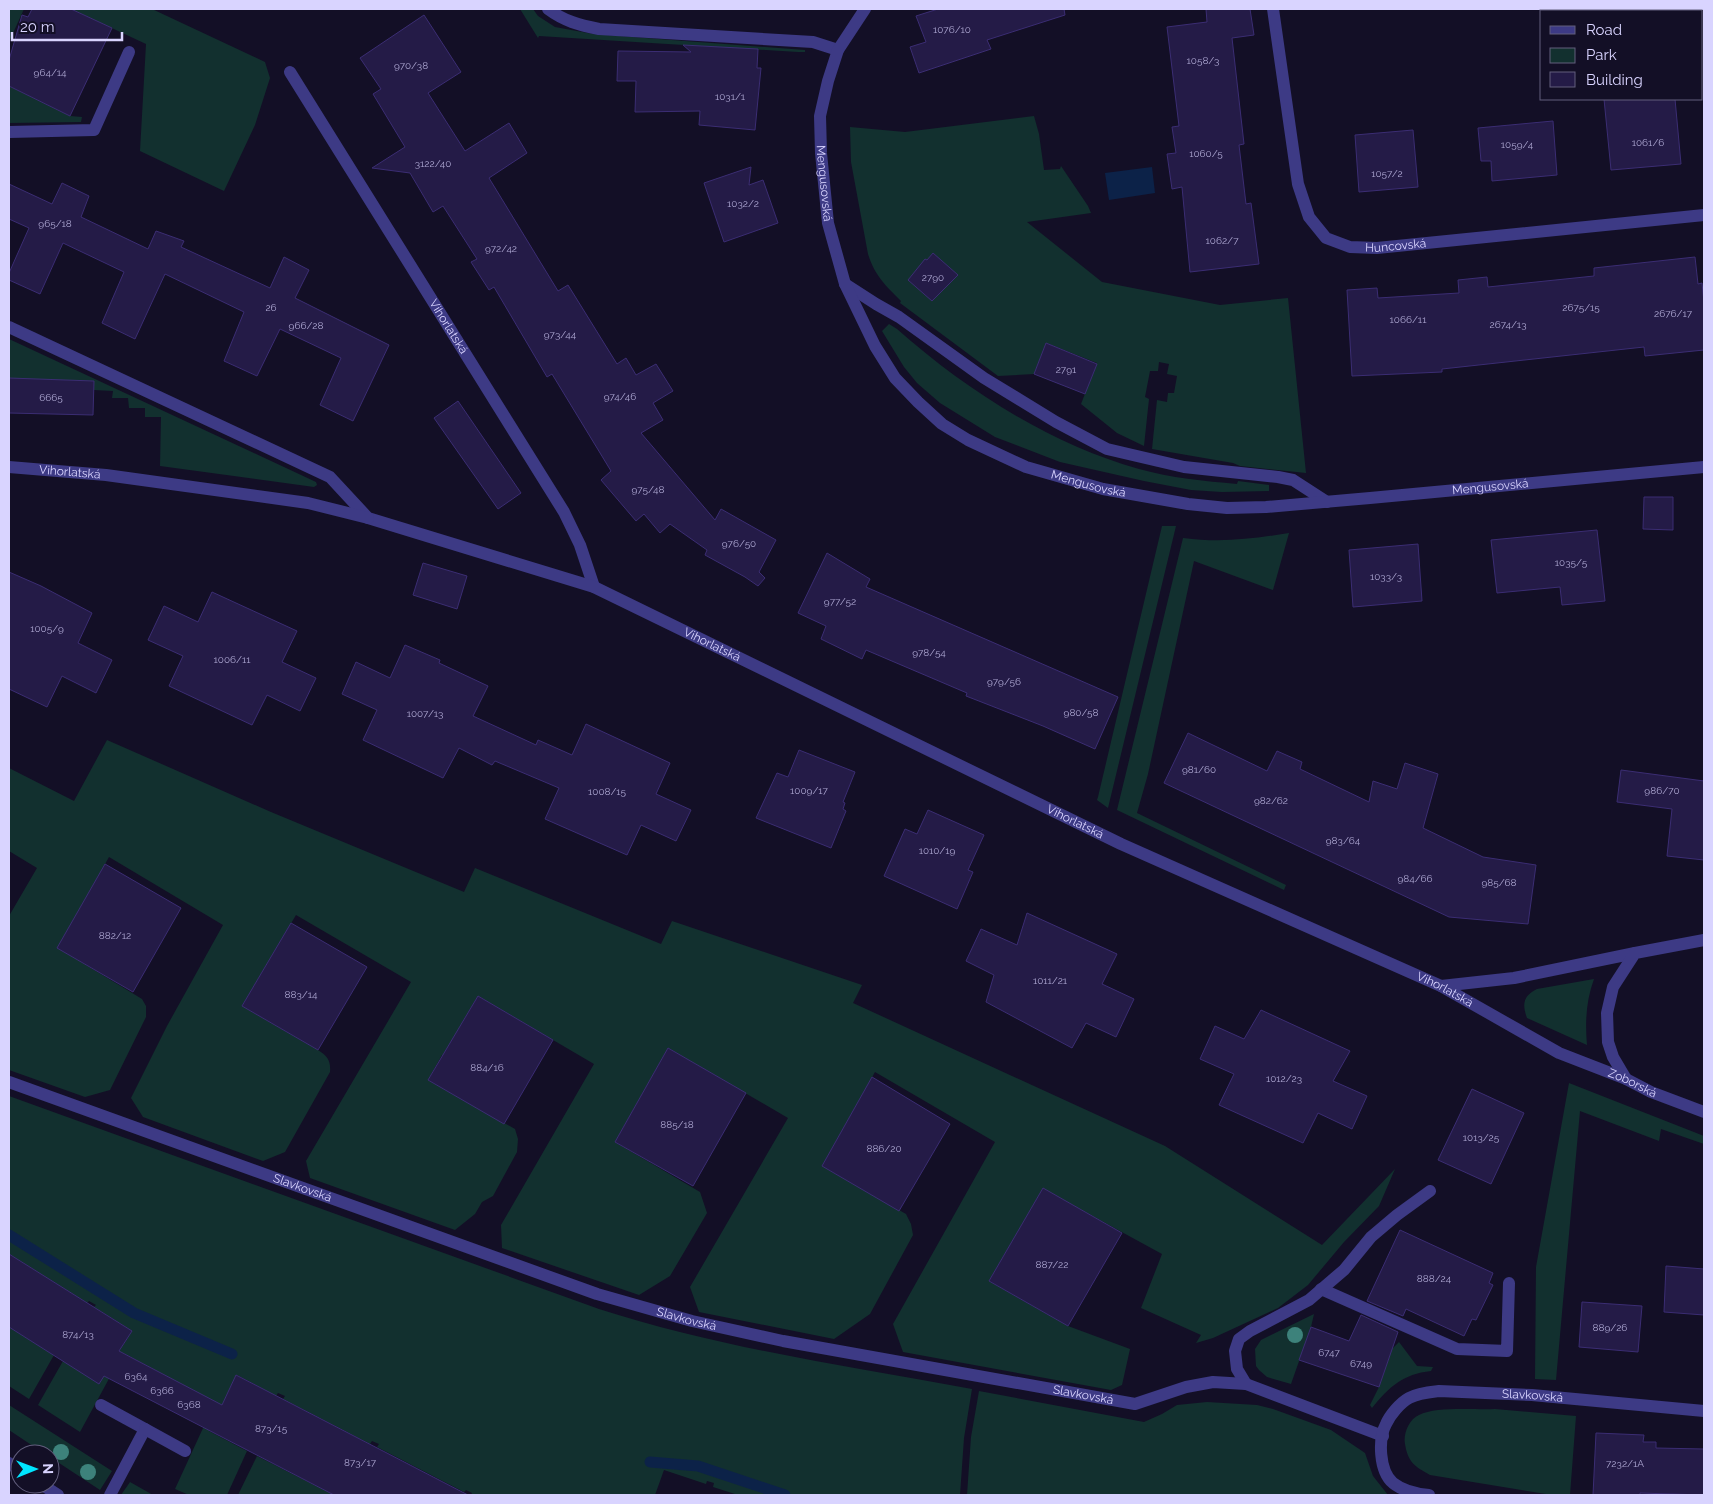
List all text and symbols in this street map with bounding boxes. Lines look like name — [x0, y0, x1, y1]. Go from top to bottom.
scale bar — [12, 10, 122, 42]
legend — [1540, 10, 1703, 100]
text: 20 m — [20, 18, 55, 36]
text: Road — [1586, 21, 1622, 39]
house number: 1076/10 — [933, 24, 971, 35]
text: Park — [1586, 46, 1617, 64]
house number: 1058/3 — [1187, 55, 1219, 66]
house number: 970/38 — [394, 60, 428, 71]
house number: 964/14 — [34, 67, 67, 78]
text: Building — [1586, 71, 1643, 89]
house number: 1031/1 — [715, 91, 746, 102]
house number: 1061/6 — [1632, 137, 1664, 148]
house number: 1059/4 — [1501, 139, 1534, 150]
street label: Mengusovská — [814, 145, 835, 222]
house number: 1060/5 — [1189, 148, 1223, 159]
house number: 3122/40 — [415, 158, 451, 169]
house number: 1057/2 — [1371, 168, 1403, 179]
house number: 1032/2 — [727, 198, 759, 209]
house number: 965/18 — [38, 218, 72, 229]
house number: 1062/7 — [1205, 235, 1239, 246]
street label: Huncovská — [1365, 236, 1427, 255]
house number: 972/42 — [485, 243, 517, 254]
house number: 2790 — [922, 272, 944, 283]
street label: Vihorlatská — [426, 297, 471, 357]
house number: 26 — [265, 302, 277, 313]
house number: 2675/15 — [1562, 302, 1600, 313]
house number: 2676/17 — [1654, 308, 1693, 319]
house number: 1066/11 — [1390, 314, 1427, 325]
house number: 2674/13 — [1490, 319, 1527, 330]
house number: 966/28 — [289, 320, 323, 331]
house number: 973/44 — [544, 329, 577, 340]
house number: 2791 — [1056, 364, 1077, 375]
house number: 974/46 — [604, 391, 636, 402]
house number: 6665 — [39, 392, 63, 403]
street label: Vihorlatská — [39, 463, 101, 482]
street label: Mengusovská — [1050, 468, 1127, 500]
street label: Mengusovská — [1451, 476, 1529, 497]
house number: 975/48 — [632, 484, 665, 495]
house number: 976/50 — [722, 538, 756, 549]
house number: 1035/5 — [1555, 557, 1588, 568]
house number: 1033/3 — [1370, 571, 1402, 582]
house number: 977/52 — [824, 596, 856, 607]
house number: 1005/9 — [30, 623, 64, 634]
street label: Vihorlatská — [681, 625, 743, 664]
house number: 978/54 — [912, 647, 946, 658]
house number: 1006/11 — [214, 654, 251, 665]
house number: 979/56 — [987, 676, 1021, 687]
house number: 980/58 — [1064, 707, 1099, 718]
house number: 1007/13 — [407, 708, 443, 719]
house number: 981/60 — [1182, 764, 1216, 775]
house number: 1009/17 — [790, 785, 829, 796]
house number: 986/70 — [1644, 785, 1680, 796]
house number: 1008/15 — [588, 786, 627, 797]
house number: 982/62 — [1254, 795, 1288, 806]
street label: Vihorlatská — [1045, 802, 1106, 842]
house number: 983/64 — [1326, 835, 1361, 846]
house number: 1010/19 — [919, 845, 955, 856]
house number: 984/66 — [1397, 873, 1433, 884]
house number: 985/68 — [1481, 877, 1517, 888]
house number: 882/12 — [99, 930, 131, 941]
street label: Vihorlatská — [1415, 969, 1476, 1010]
house number: 1011/21 — [1033, 975, 1068, 986]
house number: 883/14 — [285, 989, 318, 1000]
house number: 884/16 — [470, 1062, 504, 1073]
street label: Zoborská — [1606, 1066, 1658, 1100]
house number: 1012/23 — [1266, 1073, 1302, 1084]
house number: 885/18 — [660, 1119, 694, 1130]
house number: 1013/25 — [1463, 1132, 1500, 1143]
house number: 886/20 — [866, 1143, 902, 1154]
street label: Slavkovská — [271, 1171, 334, 1205]
house number: 887/22 — [1036, 1259, 1068, 1270]
house number: 888/24 — [1417, 1273, 1452, 1284]
street label: Slavkovská — [655, 1304, 718, 1333]
house number: 889/26 — [1593, 1322, 1627, 1333]
house number: 874/13 — [62, 1329, 94, 1340]
house number: 6747 — [1318, 1347, 1340, 1358]
house number: 6749 — [1350, 1358, 1372, 1369]
house number: 6364 — [125, 1371, 148, 1382]
street label: Slavkovská — [1052, 1382, 1115, 1407]
house number: 6366 — [150, 1385, 174, 1396]
street label: Slavkovská — [1502, 1387, 1564, 1405]
house number: 6368 — [177, 1399, 201, 1410]
house number: 873/15 — [255, 1423, 288, 1434]
north arrow — [10, 1444, 60, 1494]
house number: 873/17 — [344, 1457, 377, 1468]
house number: 7232/1A — [1606, 1458, 1644, 1469]
text: N — [40, 1463, 56, 1474]

